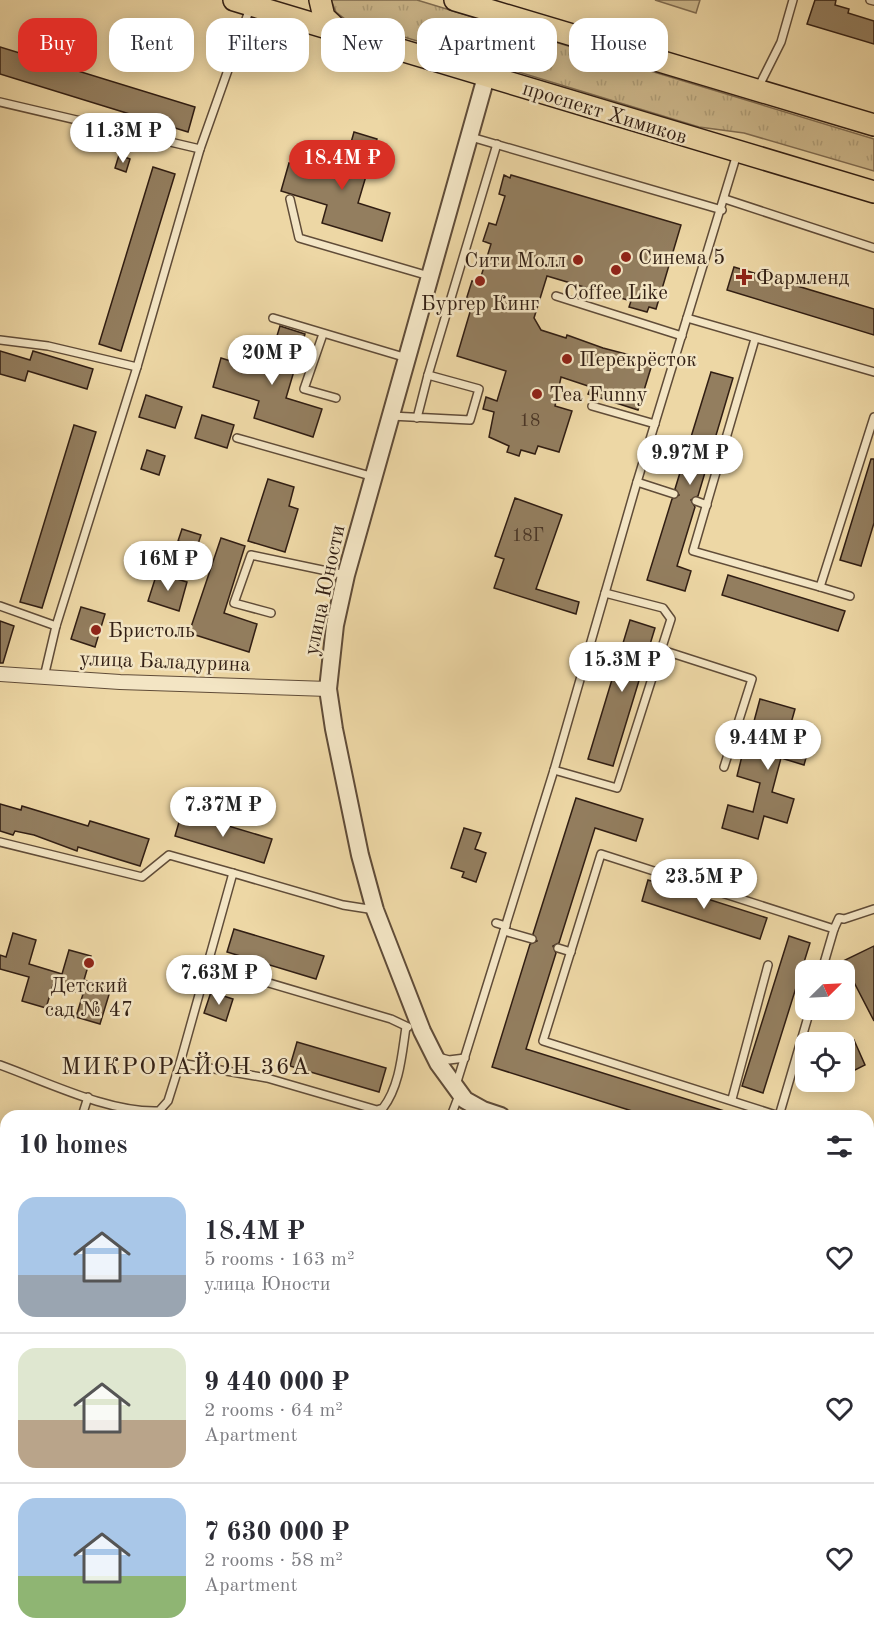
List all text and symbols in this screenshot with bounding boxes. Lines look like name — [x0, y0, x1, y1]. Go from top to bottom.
chip: Buy — [18, 18, 97, 72]
chip: Rent — [109, 18, 194, 72]
chip: Filters — [206, 18, 309, 72]
chip: New — [321, 18, 405, 72]
chip: Apartment — [417, 18, 557, 72]
chip: House — [569, 18, 668, 72]
street label: проспект Химиков — [520, 78, 689, 148]
pin: 11.3M ₽ — [68, 113, 178, 164]
text: 11.3M ₽ — [84, 122, 162, 142]
pin: 18.4M ₽ — [287, 140, 397, 191]
text: 18.4M ₽ — [303, 149, 381, 169]
place label: Синема 5 — [638, 248, 725, 269]
marker: Синема 5 — [619, 250, 633, 264]
place label: Сити Молл — [464, 251, 566, 272]
marker: Сити Молл — [571, 253, 585, 267]
marker: Coffee Like — [609, 263, 623, 277]
place label: Фармленд — [756, 268, 850, 289]
marker: Фармленд — [737, 270, 751, 284]
marker: Бургер Кинг — [473, 274, 487, 288]
place label: Coffee Like — [564, 283, 668, 304]
place label: Бургер Кинг — [421, 294, 539, 315]
pin: 20M ₽ — [230, 335, 314, 386]
text: 20M ₽ — [242, 344, 302, 364]
place label: Перекрёсток — [579, 350, 697, 371]
marker: Перекрёсток — [560, 352, 574, 366]
place label: Tea Funny — [549, 385, 648, 406]
marker: Tea Funny — [530, 387, 544, 401]
house number: 18 — [520, 412, 540, 430]
pin: 9.97M ₽ — [635, 435, 745, 486]
text: 9.97M ₽ — [651, 444, 729, 464]
street label: улица Юности — [301, 523, 350, 658]
house number: 18Г — [512, 527, 544, 545]
pin: 16M ₽ — [126, 541, 210, 592]
text: 16M ₽ — [138, 550, 198, 570]
place label: Бристоль — [108, 621, 195, 642]
marker: Бристоль — [89, 623, 103, 637]
pin: 15.3M ₽ — [567, 642, 677, 693]
street label: улица Баладурина — [79, 649, 251, 676]
text: 15.3M ₽ — [583, 651, 661, 671]
pin: 9.44M ₽ — [713, 720, 823, 771]
text: 9.44M ₽ — [729, 729, 807, 749]
pin: 7.37M ₽ — [168, 787, 278, 838]
text: 7.37M ₽ — [184, 796, 262, 816]
pin: 23.5M ₽ — [649, 859, 759, 910]
text: 23.5M ₽ — [665, 868, 743, 888]
pin: 7.63M ₽ — [164, 955, 274, 1006]
marker: Детский сад № 47 — [82, 956, 96, 970]
north arrow — [795, 960, 855, 1020]
map controls — [795, 960, 855, 1092]
text: 7.63M ₽ — [180, 964, 258, 984]
place label: Детский сад № 47 — [45, 976, 133, 1021]
button: locate — [795, 1032, 855, 1092]
district label: МИКРОРАЙОН 36А — [61, 1051, 311, 1080]
icon: filters — [823, 1130, 856, 1163]
text: 10 homes — [18, 1133, 127, 1159]
text: 18.4M ₽ — [204, 1219, 305, 1245]
icon: home — [66, 1221, 138, 1293]
icon: heart — [823, 1241, 856, 1274]
text: 5 rooms · 163 m² — [204, 1250, 354, 1270]
text: улица Юности — [204, 1275, 331, 1295]
text: 9 440 000 ₽ — [204, 1370, 350, 1396]
icon: home — [66, 1372, 138, 1444]
icon: heart — [823, 1392, 856, 1425]
text: 2 rooms · 64 m² — [204, 1401, 343, 1421]
text: Apartment — [204, 1426, 298, 1446]
text: 7 630 000 ₽ — [204, 1520, 350, 1546]
icon: home — [66, 1522, 138, 1594]
icon: heart — [823, 1542, 856, 1575]
text: 2 rooms · 58 m² — [204, 1551, 343, 1571]
text: Apartment — [204, 1576, 298, 1596]

